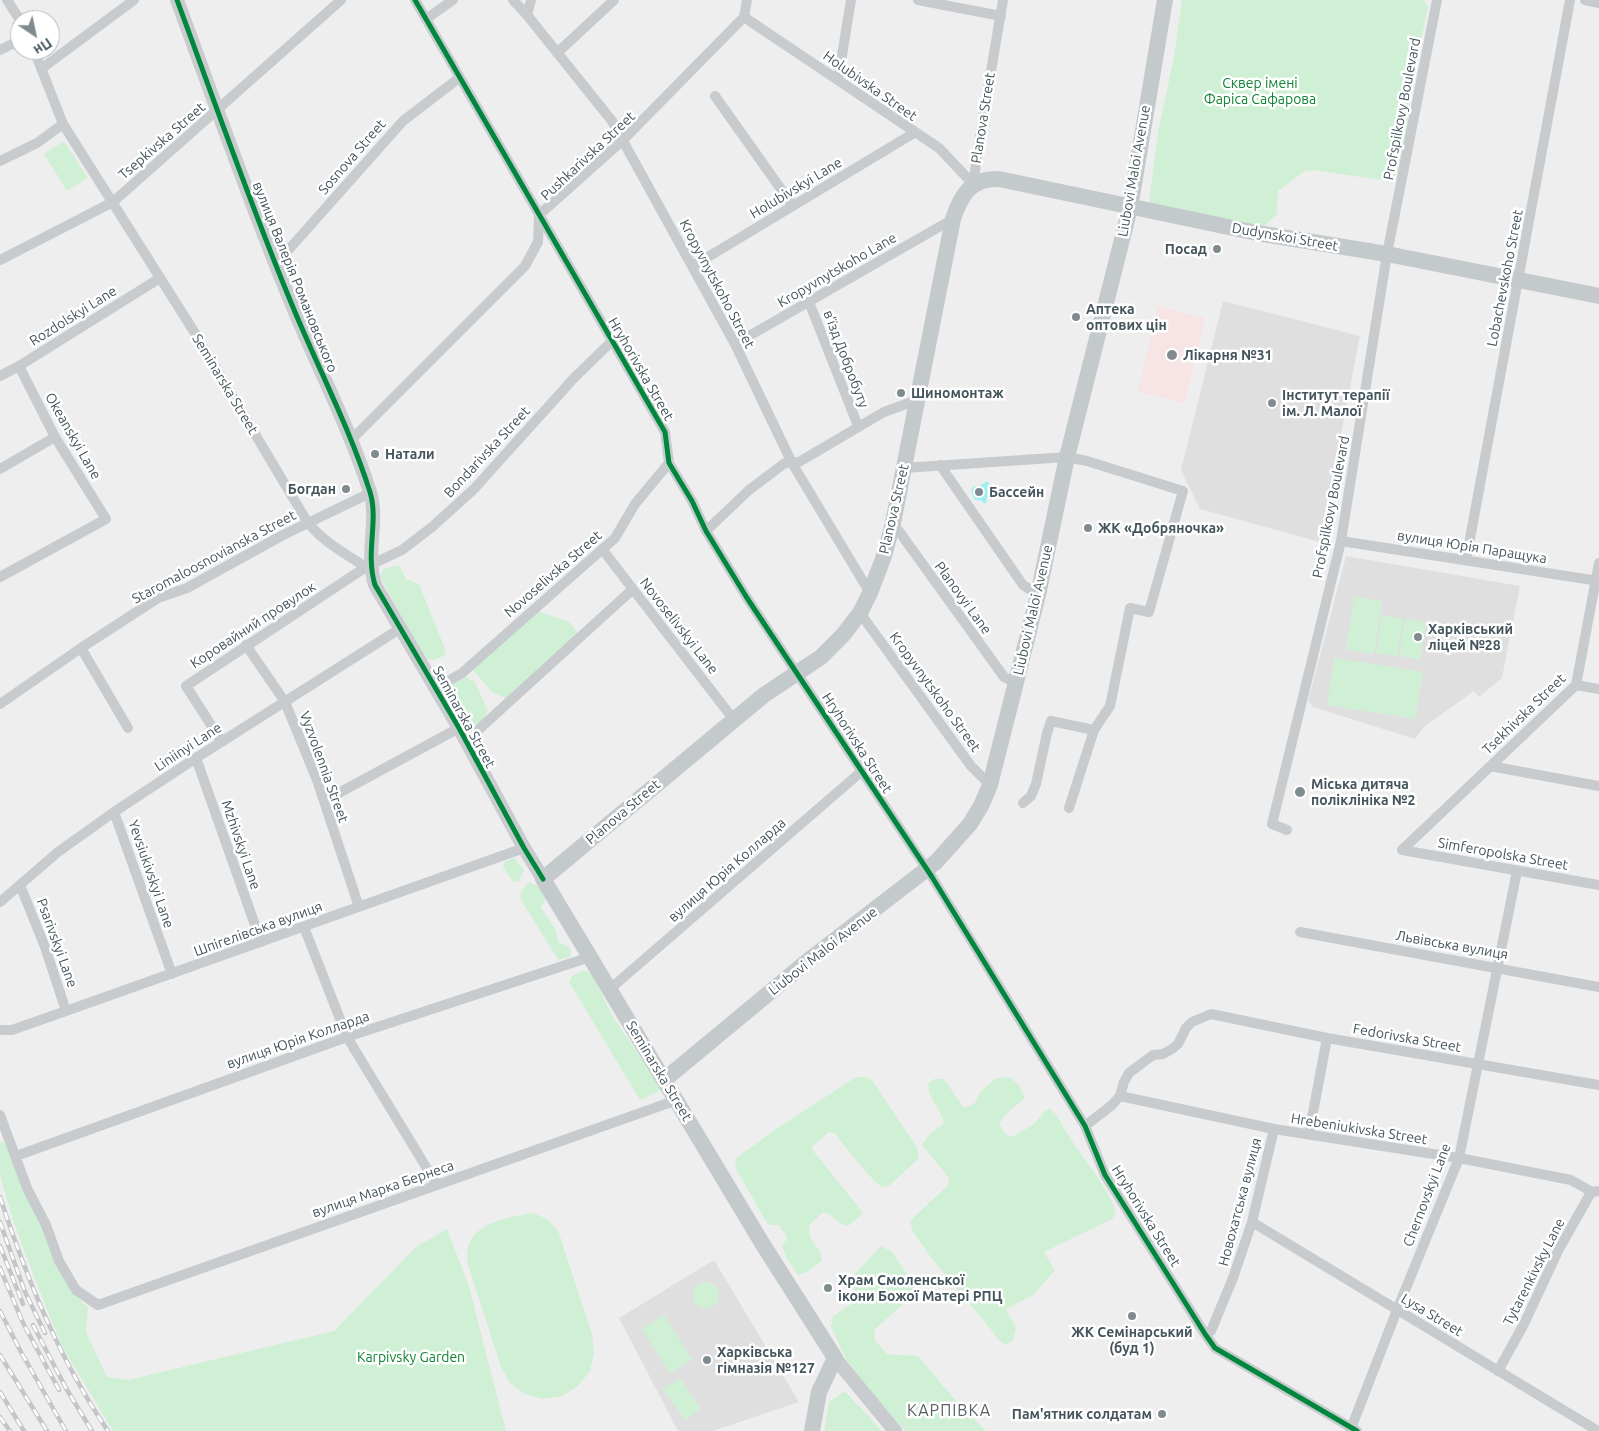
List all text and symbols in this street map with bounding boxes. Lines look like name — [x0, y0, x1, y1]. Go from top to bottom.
north arrow — [10, 10, 60, 60]
text: Пн — [31, 35, 55, 58]
street label: Profspilkovy Boulevard — [1380, 36, 1424, 182]
street label: Holubivska Street — [820, 47, 920, 125]
street label: Planova Street — [968, 71, 998, 165]
park label: Сквер імені Фаріса Сафарова — [1204, 75, 1316, 108]
street label: Tsepkivska Street — [115, 99, 209, 183]
street label: Liubovi Maloi Avenue — [1114, 104, 1154, 238]
street label: Pushkarivska Street — [537, 108, 639, 204]
street label: Sosnova Street — [315, 116, 389, 198]
street label: Holubivskyi Lane — [747, 154, 845, 222]
street label: вулиця Валерія Романовського — [249, 179, 341, 375]
street label: Lobachevskoho Street — [1483, 208, 1527, 348]
street label: Kropyvnytskoho Street — [676, 217, 758, 351]
street label: Dudynskoi Street — [1231, 219, 1339, 255]
street label: Kropyvnytskoho Lane — [775, 229, 899, 311]
place label: Посад — [1165, 241, 1207, 257]
marker: Посад — [1211, 243, 1223, 255]
street label: Rozdolskyi Lane — [26, 282, 120, 350]
place label: Аптека оптових цін — [1086, 301, 1167, 334]
street label: в'їзд Добробуту — [820, 308, 872, 410]
marker: Аптека оптових цін — [1070, 311, 1082, 323]
street label: Hryhorivska Street — [605, 314, 677, 424]
street label: Seminarska Street — [189, 331, 261, 437]
place label: Лікарня №31 — [1183, 347, 1272, 363]
marker: Лікарня №31 — [1165, 348, 1179, 362]
place label: Шиномонтаж — [911, 385, 1004, 401]
marker: Шиномонтаж — [895, 387, 907, 399]
place label: Інститут терапії ім. Л. Малої — [1282, 387, 1390, 420]
street label: Okeanskyi Lane — [41, 390, 105, 482]
marker: Інститут терапії ім. Л. Малої — [1266, 397, 1278, 409]
street label: Bondarivska Street — [440, 403, 534, 501]
street label: Profspilkovy Boulevard — [1309, 434, 1353, 580]
place label: Натали — [385, 446, 435, 462]
marker: Натали — [369, 448, 381, 460]
street label: Planova Street — [875, 462, 913, 556]
place label: Богдан — [288, 481, 336, 497]
marker: Богдан — [340, 483, 352, 495]
place label: Бассейн — [989, 484, 1044, 500]
marker: Бассейн — [973, 486, 985, 498]
street label: Staromaloosnovianska Street — [129, 507, 299, 607]
place label: ЖК «Добряночка» — [1098, 520, 1224, 536]
marker: ЖК «Добряночка» — [1082, 522, 1094, 534]
street label: Novoselivska Street — [501, 527, 605, 621]
street label: вулиця Юрія Паращука — [1396, 527, 1548, 567]
street label: Liubovi Maloi Avenue — [1010, 543, 1056, 677]
street label: Planovyi Lane — [931, 558, 995, 638]
street label: Novoselivskyi Lane — [636, 575, 722, 677]
street label: Коровайний провулок — [187, 578, 319, 672]
place label: Харківський ліцей №28 — [1428, 621, 1513, 654]
street label: Kropyvnytskoho Street — [886, 629, 984, 755]
marker: Харківський ліцей №28 — [1412, 631, 1424, 643]
street label: Seminarska Street — [429, 663, 499, 771]
street label: Tsekhivska Street — [1479, 670, 1569, 758]
street label: Hryhorivska Street — [818, 690, 896, 796]
street label: Vyzvolennia Street — [296, 709, 352, 825]
street label: Liniinyi Lane — [151, 719, 225, 775]
street label: Planova Street — [582, 776, 664, 848]
place label: Міська дитяча поліклініка №2 — [1311, 776, 1415, 809]
marker: Міська дитяча поліклініка №2 — [1293, 785, 1307, 799]
street label: Mzhivskyi Lane — [218, 798, 264, 892]
street label: вулиця Юрія Колларда — [665, 814, 789, 926]
street label: Yevsiukivskyi Lane — [125, 818, 177, 930]
street label: Simferopolska Street — [1437, 834, 1569, 874]
street label: Psarivskyi Lane — [33, 896, 81, 990]
street label: Шпігелівська вулиця — [191, 898, 325, 960]
street label: Liubovi Maloi Avenue — [765, 903, 881, 999]
street label: Львівська вулиця — [1395, 927, 1509, 963]
street label: вулиця Юрія Колларда — [224, 1008, 372, 1072]
street label: Seminarska Street — [623, 1018, 695, 1124]
street label: Fedorivska Street — [1352, 1020, 1462, 1056]
street label: Hrebeniukivska Street — [1290, 1110, 1428, 1148]
street label: Новохатська вулиця — [1215, 1136, 1265, 1268]
street label: Chernovskyi Lane — [1400, 1141, 1454, 1249]
street label: вулиця Марка Бернеса — [310, 1157, 456, 1221]
street label: Hryhorivska Street — [1108, 1162, 1184, 1270]
street label: Tytarenkivsky Lane — [1500, 1215, 1568, 1329]
place label: Храм Смоленської ікони Божої Матері РПЦ — [838, 1272, 1002, 1304]
marker: Храм Смоленської ікони Божої Матері РПЦ — [822, 1282, 834, 1294]
street label: Lysa Street — [1398, 1290, 1466, 1340]
marker: ЖК Семінарський (буд 1) — [1126, 1310, 1138, 1322]
place label: ЖК Семінарський (буд 1) — [1071, 1324, 1193, 1356]
place label: Харківська гімназія №127 — [717, 1344, 815, 1376]
park label: Karpivsky Garden — [357, 1349, 465, 1365]
marker: Харківська гімназія №127 — [701, 1354, 713, 1366]
district label: КАРПІВКА — [906, 1401, 992, 1421]
place label: Пам'ятник солдатам — [1012, 1406, 1152, 1422]
marker: Пам'ятник солдатам — [1156, 1408, 1168, 1420]

